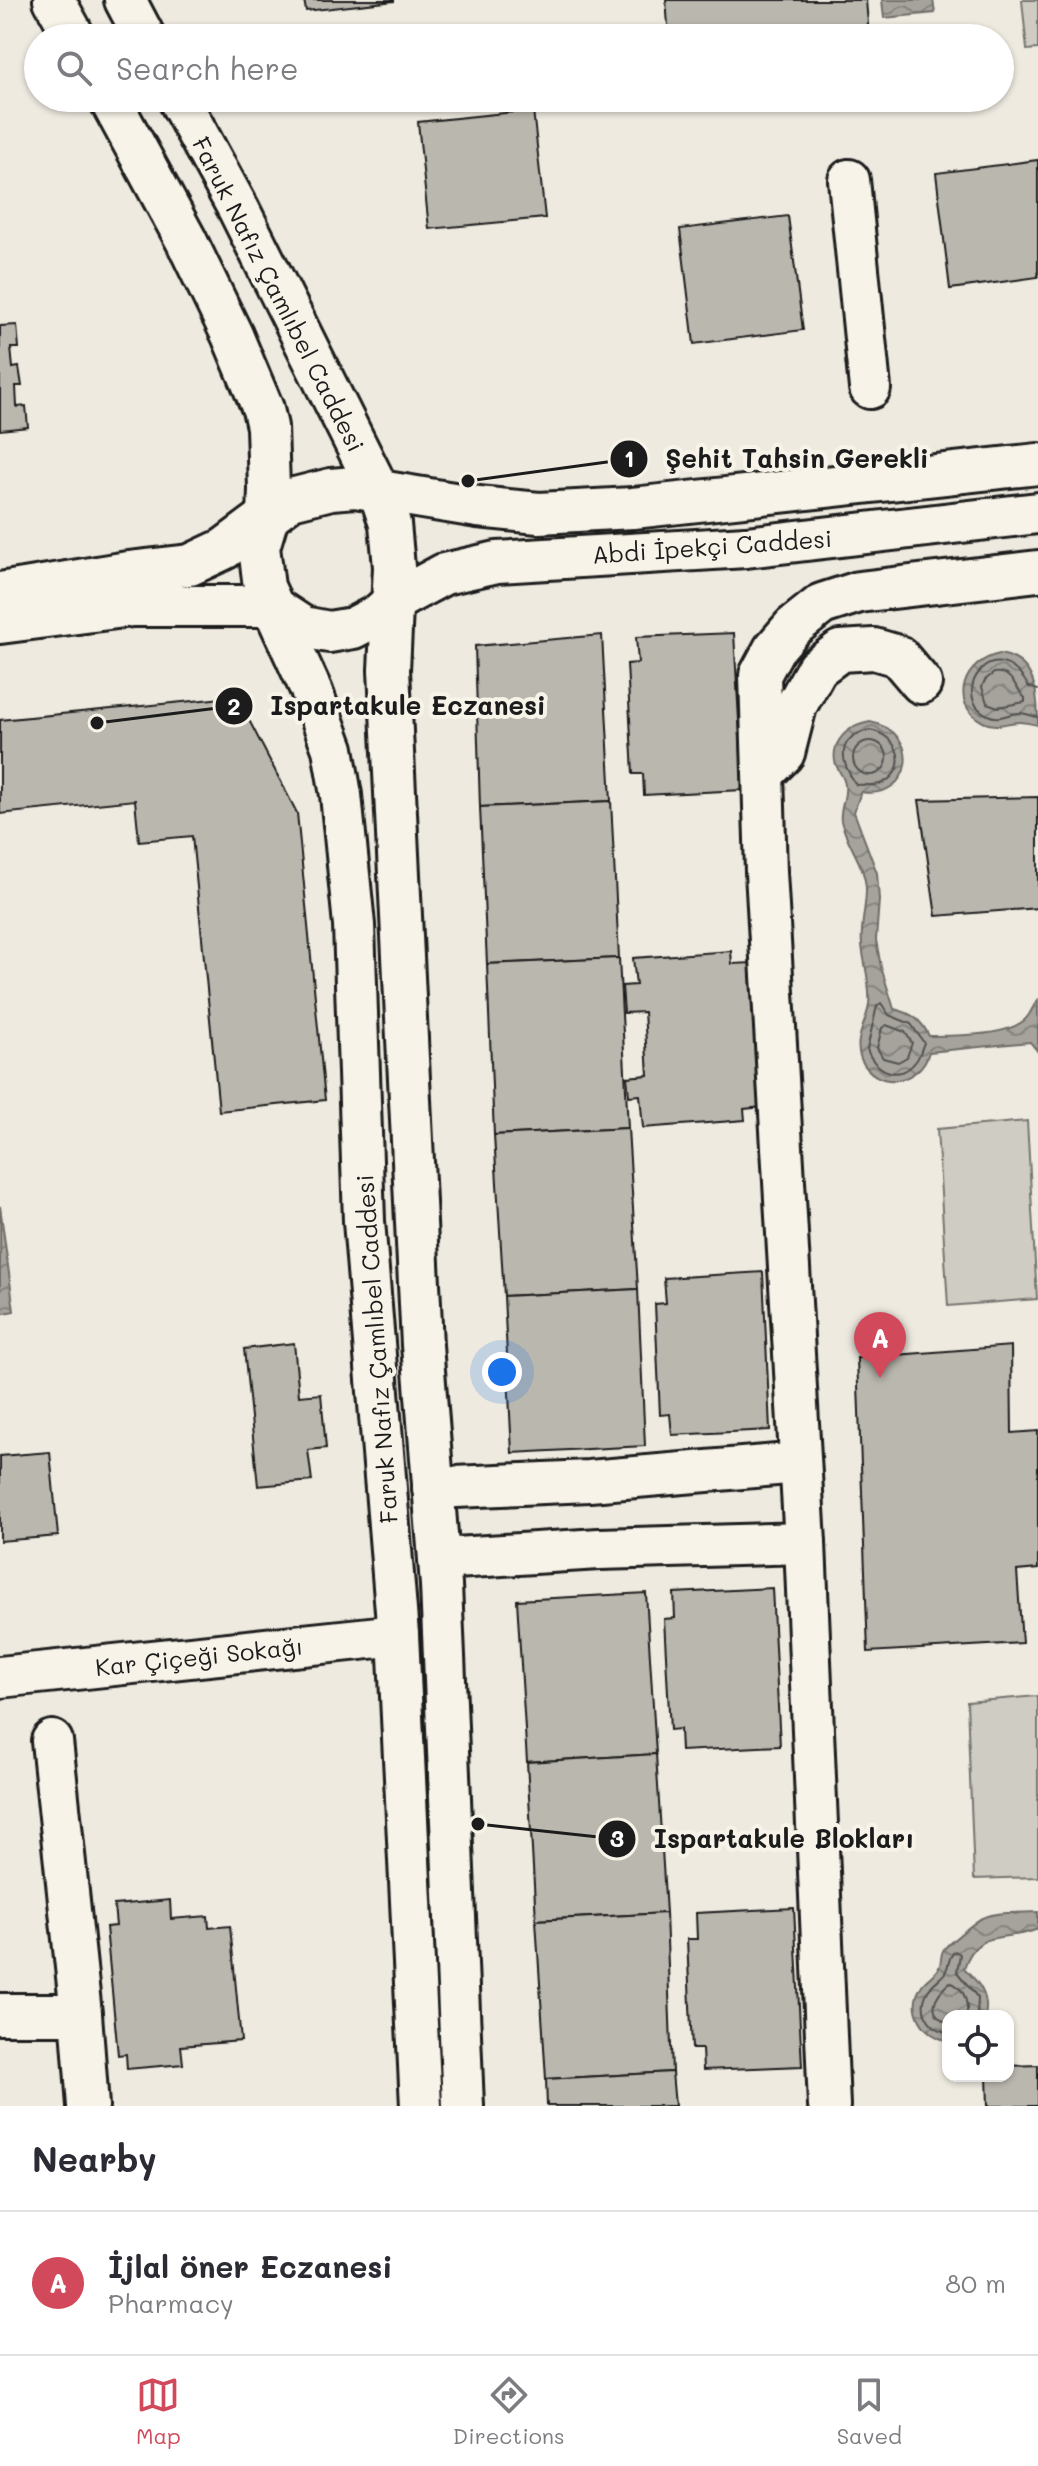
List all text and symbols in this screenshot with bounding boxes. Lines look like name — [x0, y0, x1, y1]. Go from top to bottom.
search box — [24, 24, 1014, 112]
icon: search — [52, 46, 96, 90]
text: Search here — [116, 48, 299, 88]
street label: Faruk Nafız Çamlıbel Caddesi — [186, 131, 372, 457]
callout: Şehit Tahsin Gerekli — [609, 434, 945, 484]
text: Şehit Tahsin Gerekli — [665, 441, 929, 475]
text: 1 — [624, 442, 634, 473]
street label: Abdi İpekçi Caddesi — [591, 522, 833, 570]
callout: Ispartakule Eczanesi — [214, 681, 562, 731]
text: Ispartakule Eczanesi — [270, 688, 546, 722]
text: 2 — [227, 690, 241, 721]
street label: Faruk Nafız Çamlıbel Caddesi — [348, 1174, 404, 1524]
pin: A — [854, 1312, 906, 1378]
your location — [482, 1352, 522, 1392]
street label: Kar Çiçeği Sokağı — [94, 1630, 304, 1682]
callout: Ispartakule Blokları — [597, 1814, 930, 1864]
text: Ispartakule Blokları — [654, 1821, 914, 1855]
text: 3 — [610, 1822, 624, 1853]
map controls — [942, 2010, 1014, 2082]
button: locate — [942, 2010, 1014, 2082]
text: Nearby — [32, 2136, 157, 2181]
text: İjlal öner Eczanesi — [108, 2246, 393, 2286]
text: A — [49, 2266, 67, 2300]
text: 80 m — [945, 2266, 1006, 2300]
text: Pharmacy — [108, 2286, 234, 2320]
tab: Map — [136, 2373, 181, 2450]
tab: Directions — [453, 2373, 565, 2450]
tab: Saved — [837, 2373, 902, 2450]

